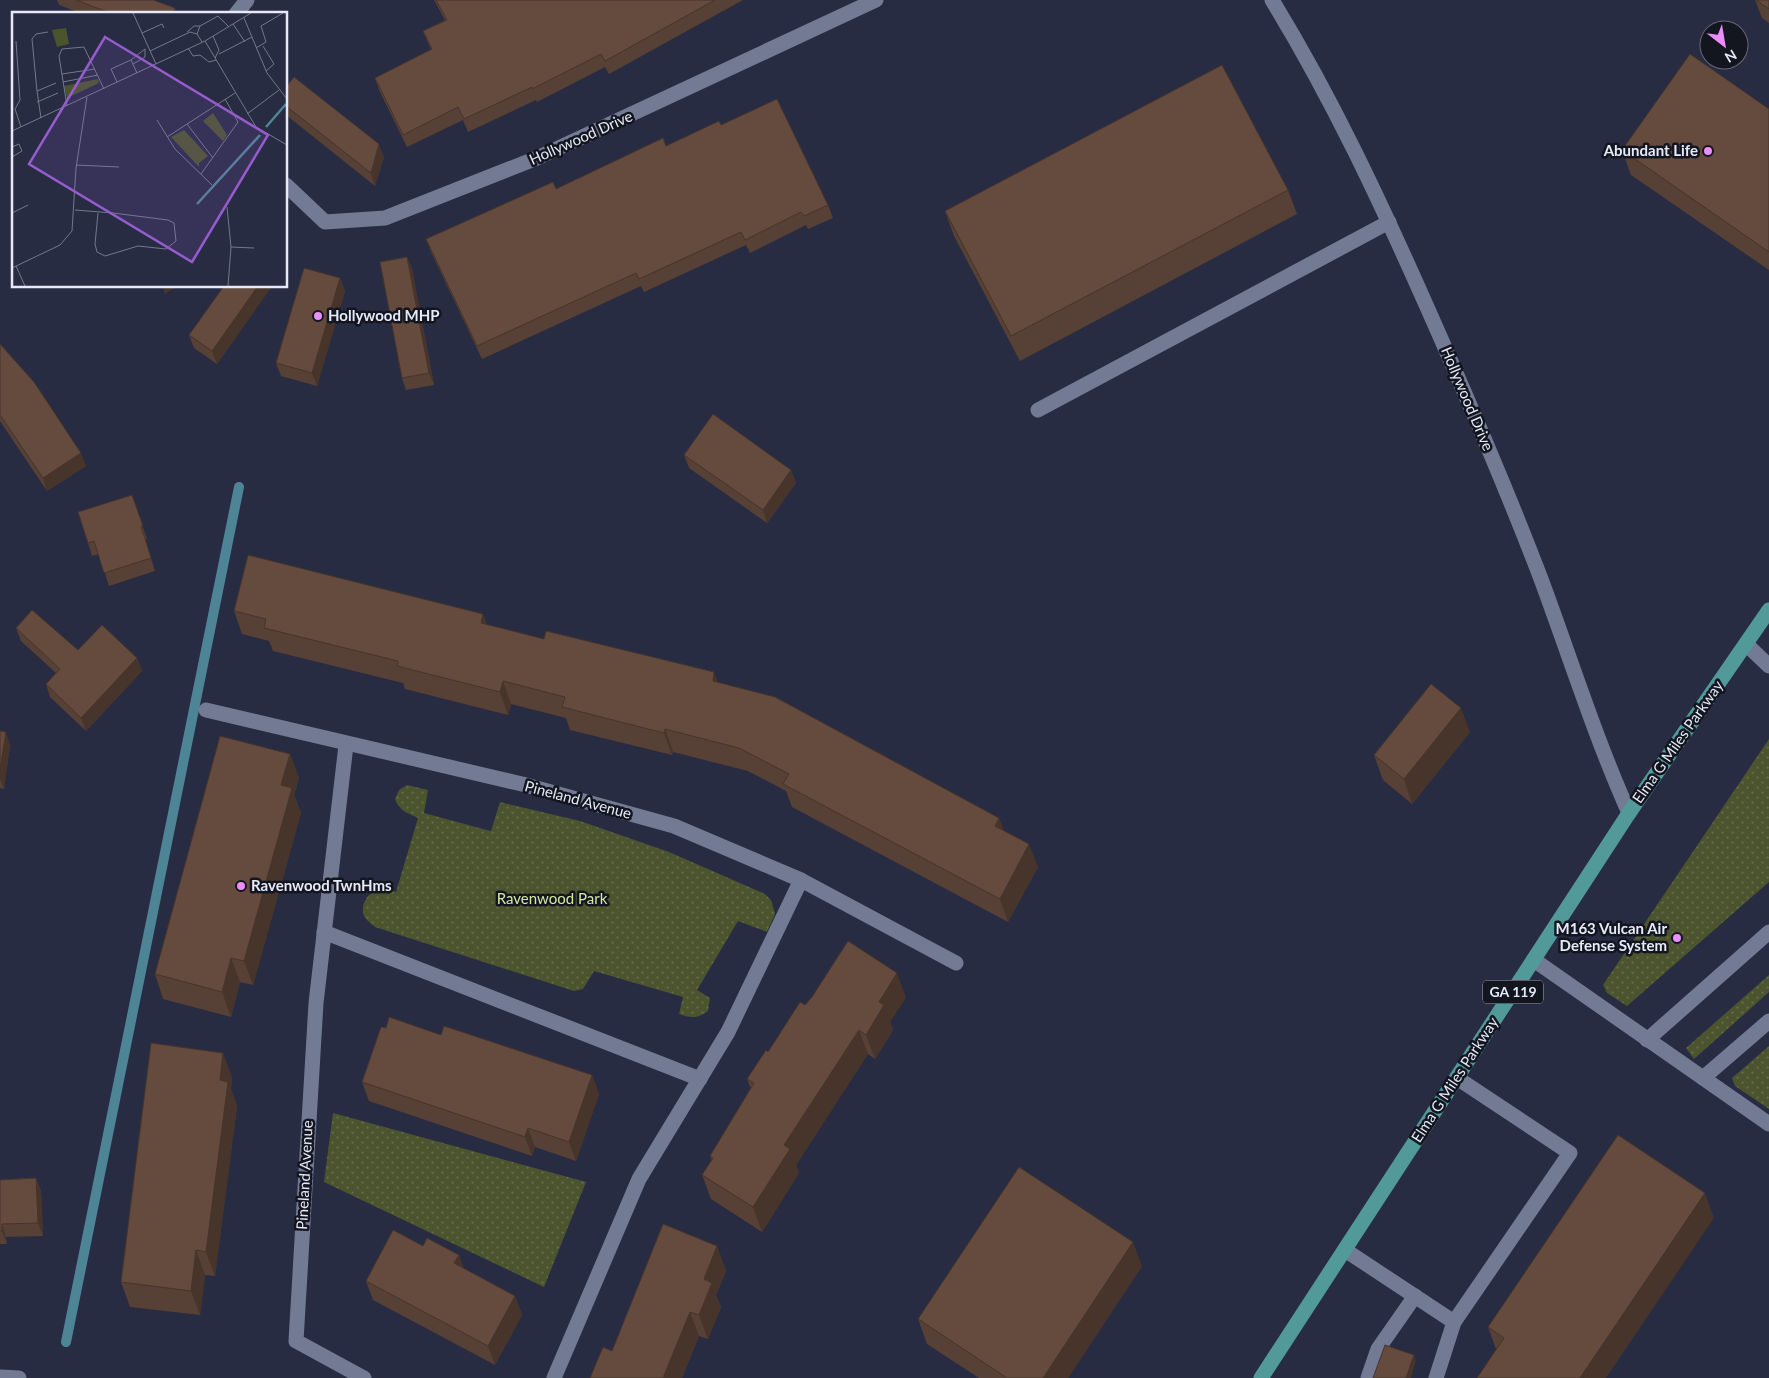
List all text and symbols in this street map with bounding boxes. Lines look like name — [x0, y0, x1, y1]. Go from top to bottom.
inset map — [12, 12, 288, 288]
north arrow — [1699, 20, 1749, 70]
text: N — [1722, 47, 1740, 67]
street label: Hollywood Drive — [526, 106, 635, 168]
place label: Abundant Life — [1603, 141, 1698, 159]
marker: Abundant Life — [1702, 145, 1714, 157]
place label: Hollywood MHP — [328, 306, 440, 324]
marker: Hollywood MHP — [312, 310, 324, 322]
street label: Hollywood Drive — [1438, 344, 1498, 453]
street label: Elma G Miles Parkway — [1628, 676, 1727, 806]
street label: Pineland Avenue — [523, 776, 634, 822]
place label: Ravenwood TwnHms — [251, 876, 392, 894]
marker: Ravenwood TwnHms — [235, 880, 247, 892]
park label: Ravenwood Park — [497, 889, 608, 907]
place label: M163 Vulcan Air Defense System — [1556, 919, 1667, 954]
marker: M163 Vulcan Air Defense System — [1671, 932, 1683, 944]
road number: GA 119 — [1483, 980, 1543, 1004]
street label: Elma G Miles Parkway — [1407, 1013, 1502, 1145]
street label: Pineland Avenue — [292, 1120, 316, 1230]

